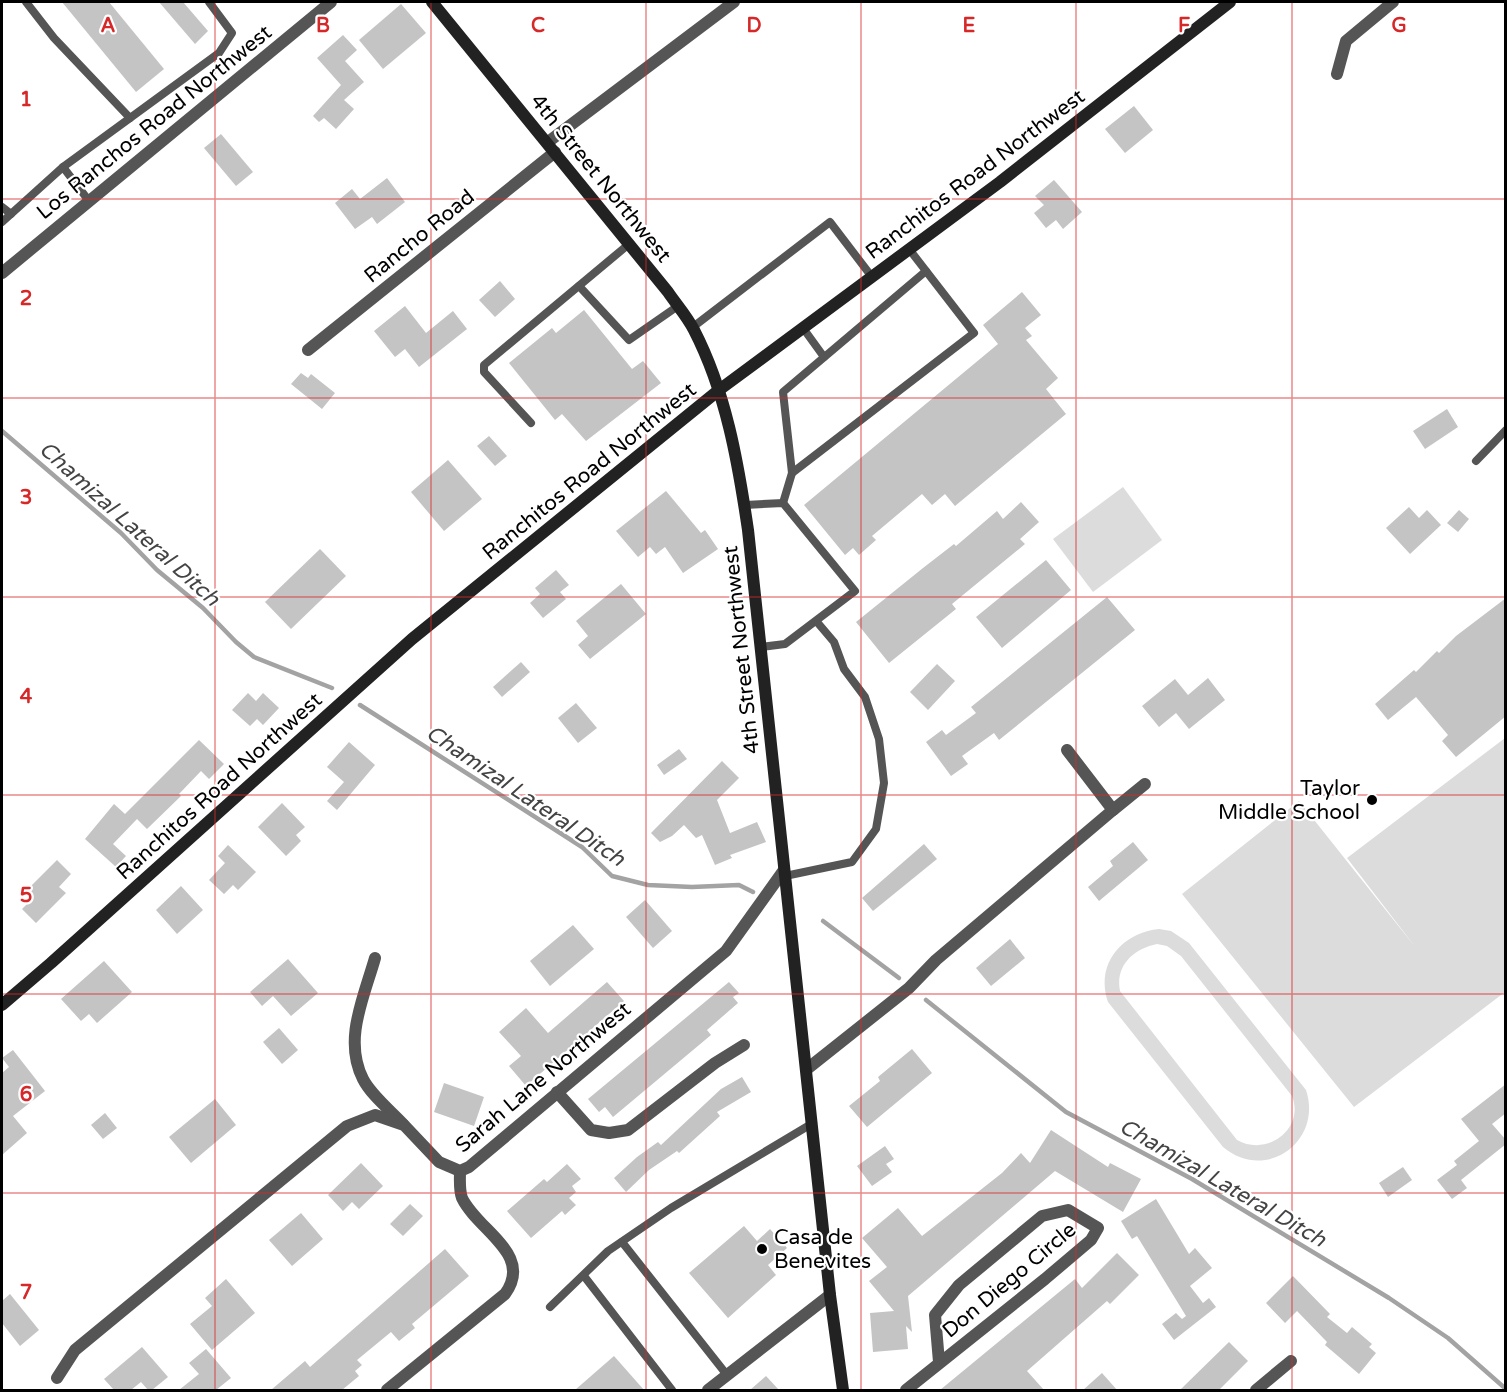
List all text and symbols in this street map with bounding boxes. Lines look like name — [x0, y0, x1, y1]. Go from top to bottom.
text: A — [101, 14, 116, 38]
text: B — [316, 14, 330, 38]
text: C — [531, 14, 545, 38]
text: D — [746, 14, 762, 38]
text: E — [963, 14, 976, 38]
text: F — [1178, 14, 1190, 38]
text: G — [1391, 14, 1407, 38]
street label: Los Ranchos Road Northwest — [32, 20, 277, 225]
street label: Ranchitos Road Northwest — [861, 84, 1090, 265]
text: 1 — [20, 88, 32, 112]
street label: 4th Street Northwest — [525, 89, 676, 268]
street label: Rancho Road — [359, 184, 479, 288]
text: 2 — [20, 287, 32, 311]
street label: Ranchitos Road Northwest — [477, 377, 701, 565]
water label: Chamizal Lateral Ditch — [34, 436, 225, 612]
text: 3 — [20, 486, 32, 510]
street label: 4th Street Northwest — [718, 545, 765, 755]
text: 4 — [20, 685, 33, 709]
street label: Ranchitos Road Northwest — [112, 688, 327, 885]
water label: Chamizal Lateral Ditch — [421, 720, 630, 872]
place label: Taylor Middle School — [1218, 776, 1360, 825]
marker: Taylor Middle School — [1365, 793, 1379, 807]
text: 5 — [20, 884, 32, 908]
street label: Sarah Lane Northwest — [451, 997, 636, 1158]
text: 6 — [20, 1083, 32, 1107]
water label: Chamizal Lateral Ditch — [1115, 1113, 1331, 1253]
street label: Don Diego Circle — [938, 1217, 1081, 1343]
place label: Casa de Benevites — [774, 1225, 871, 1274]
marker: Casa de Benevites — [755, 1242, 769, 1256]
text: 7 — [20, 1281, 32, 1305]

